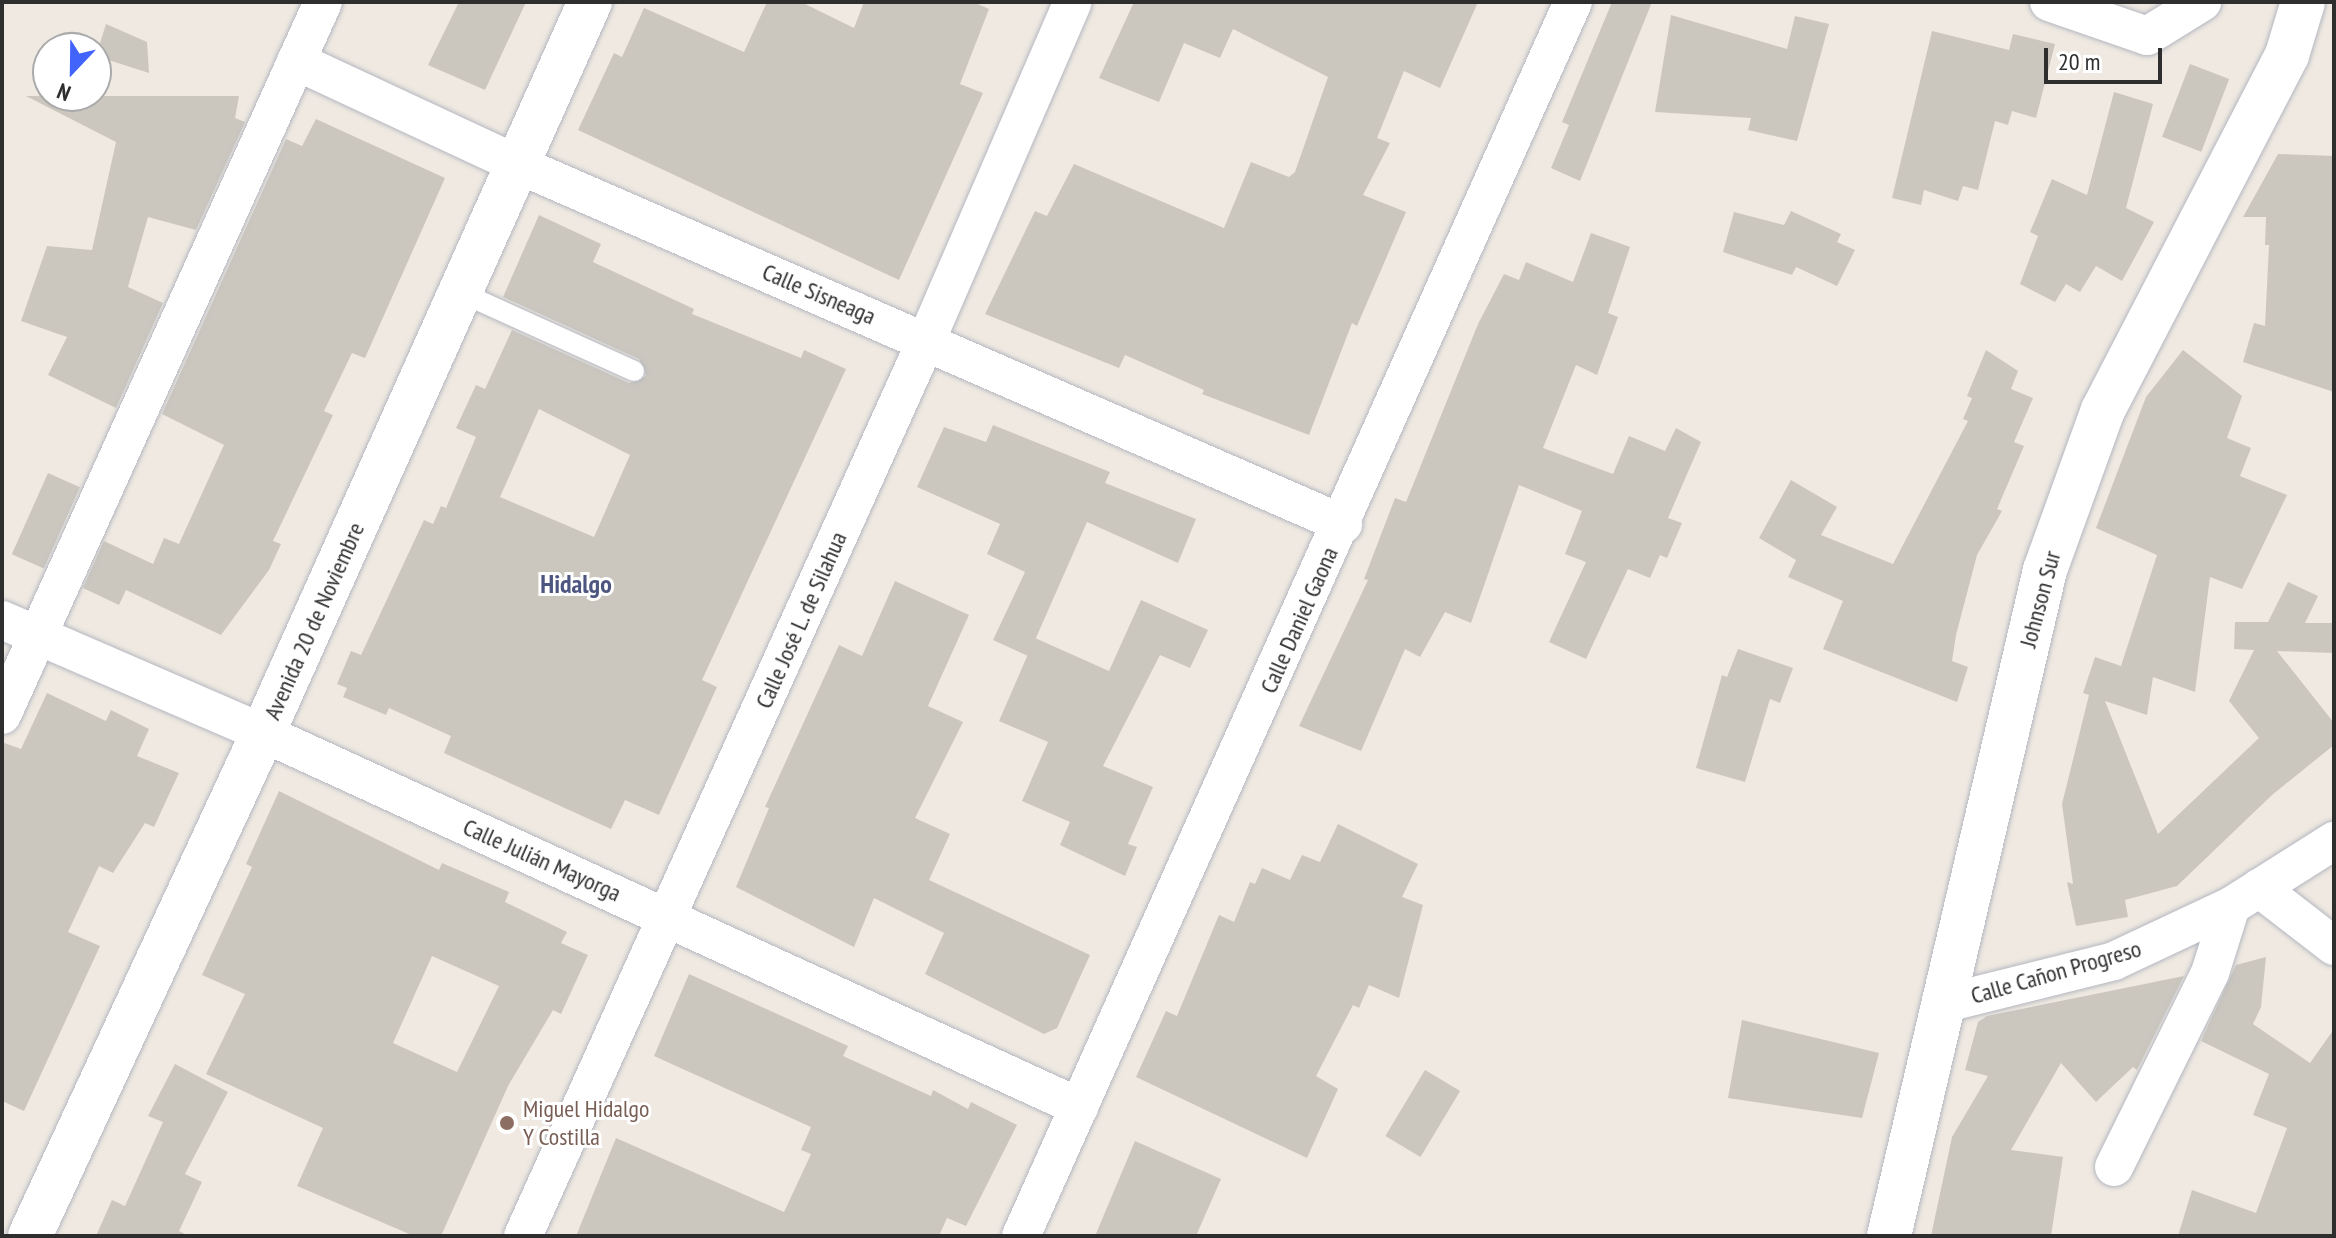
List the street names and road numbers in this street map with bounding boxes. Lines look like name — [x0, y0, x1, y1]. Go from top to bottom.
street label: Calle Sisneaga — [758, 257, 880, 331]
street label: Avenida 20 de Noviembre — [258, 518, 370, 724]
street label: Calle José L. de Silahua — [749, 527, 853, 713]
street label: Calle Daniel Gaona — [1254, 542, 1344, 698]
street label: Johnson Sur — [2013, 548, 2067, 650]
street label: Calle Julián Mayorga — [459, 812, 625, 908]
street label: Calle Cañon Progreso — [1968, 934, 2144, 1010]

